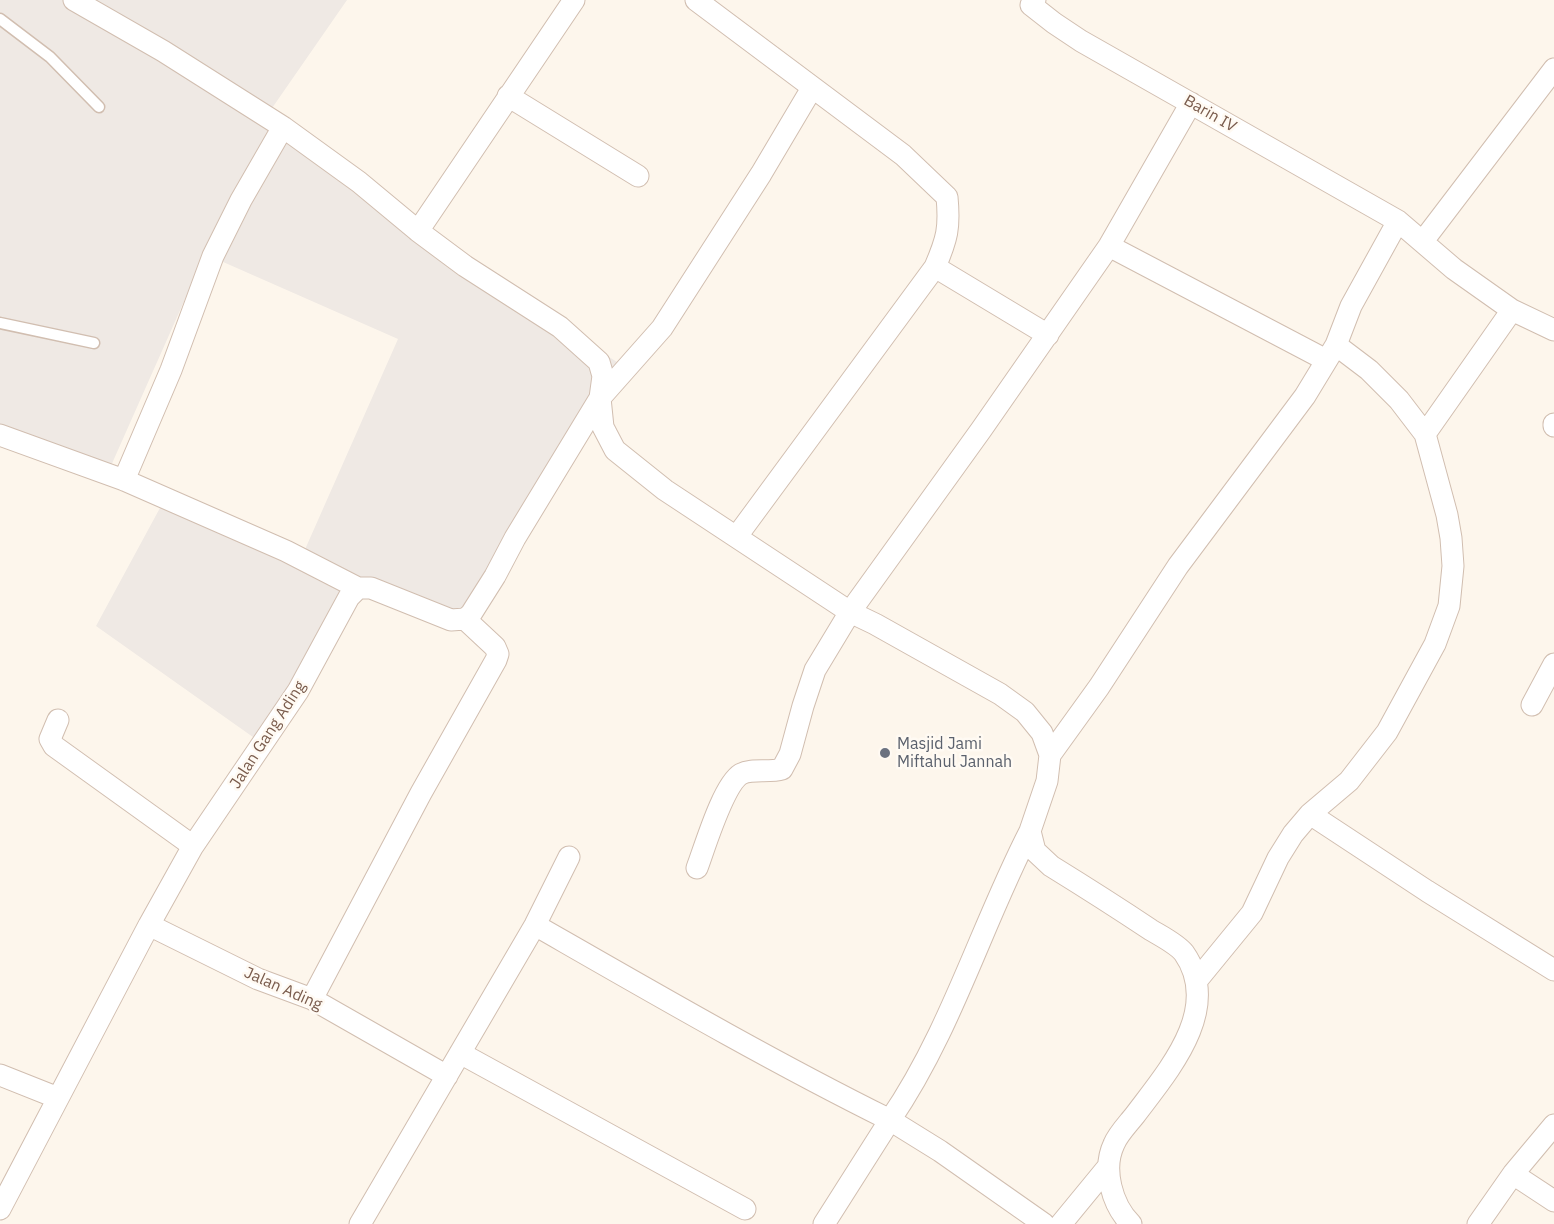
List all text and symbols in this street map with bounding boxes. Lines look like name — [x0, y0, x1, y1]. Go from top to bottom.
street label: Barin IV — [1180, 91, 1240, 137]
street label: Jalan Gang Ading — [226, 678, 310, 792]
place label: Masjid Jami Miftahul Jannah — [897, 734, 1012, 772]
marker: Masjid Jami Miftahul Jannah — [878, 746, 892, 760]
street label: Jalan Ading — [241, 963, 325, 1015]

